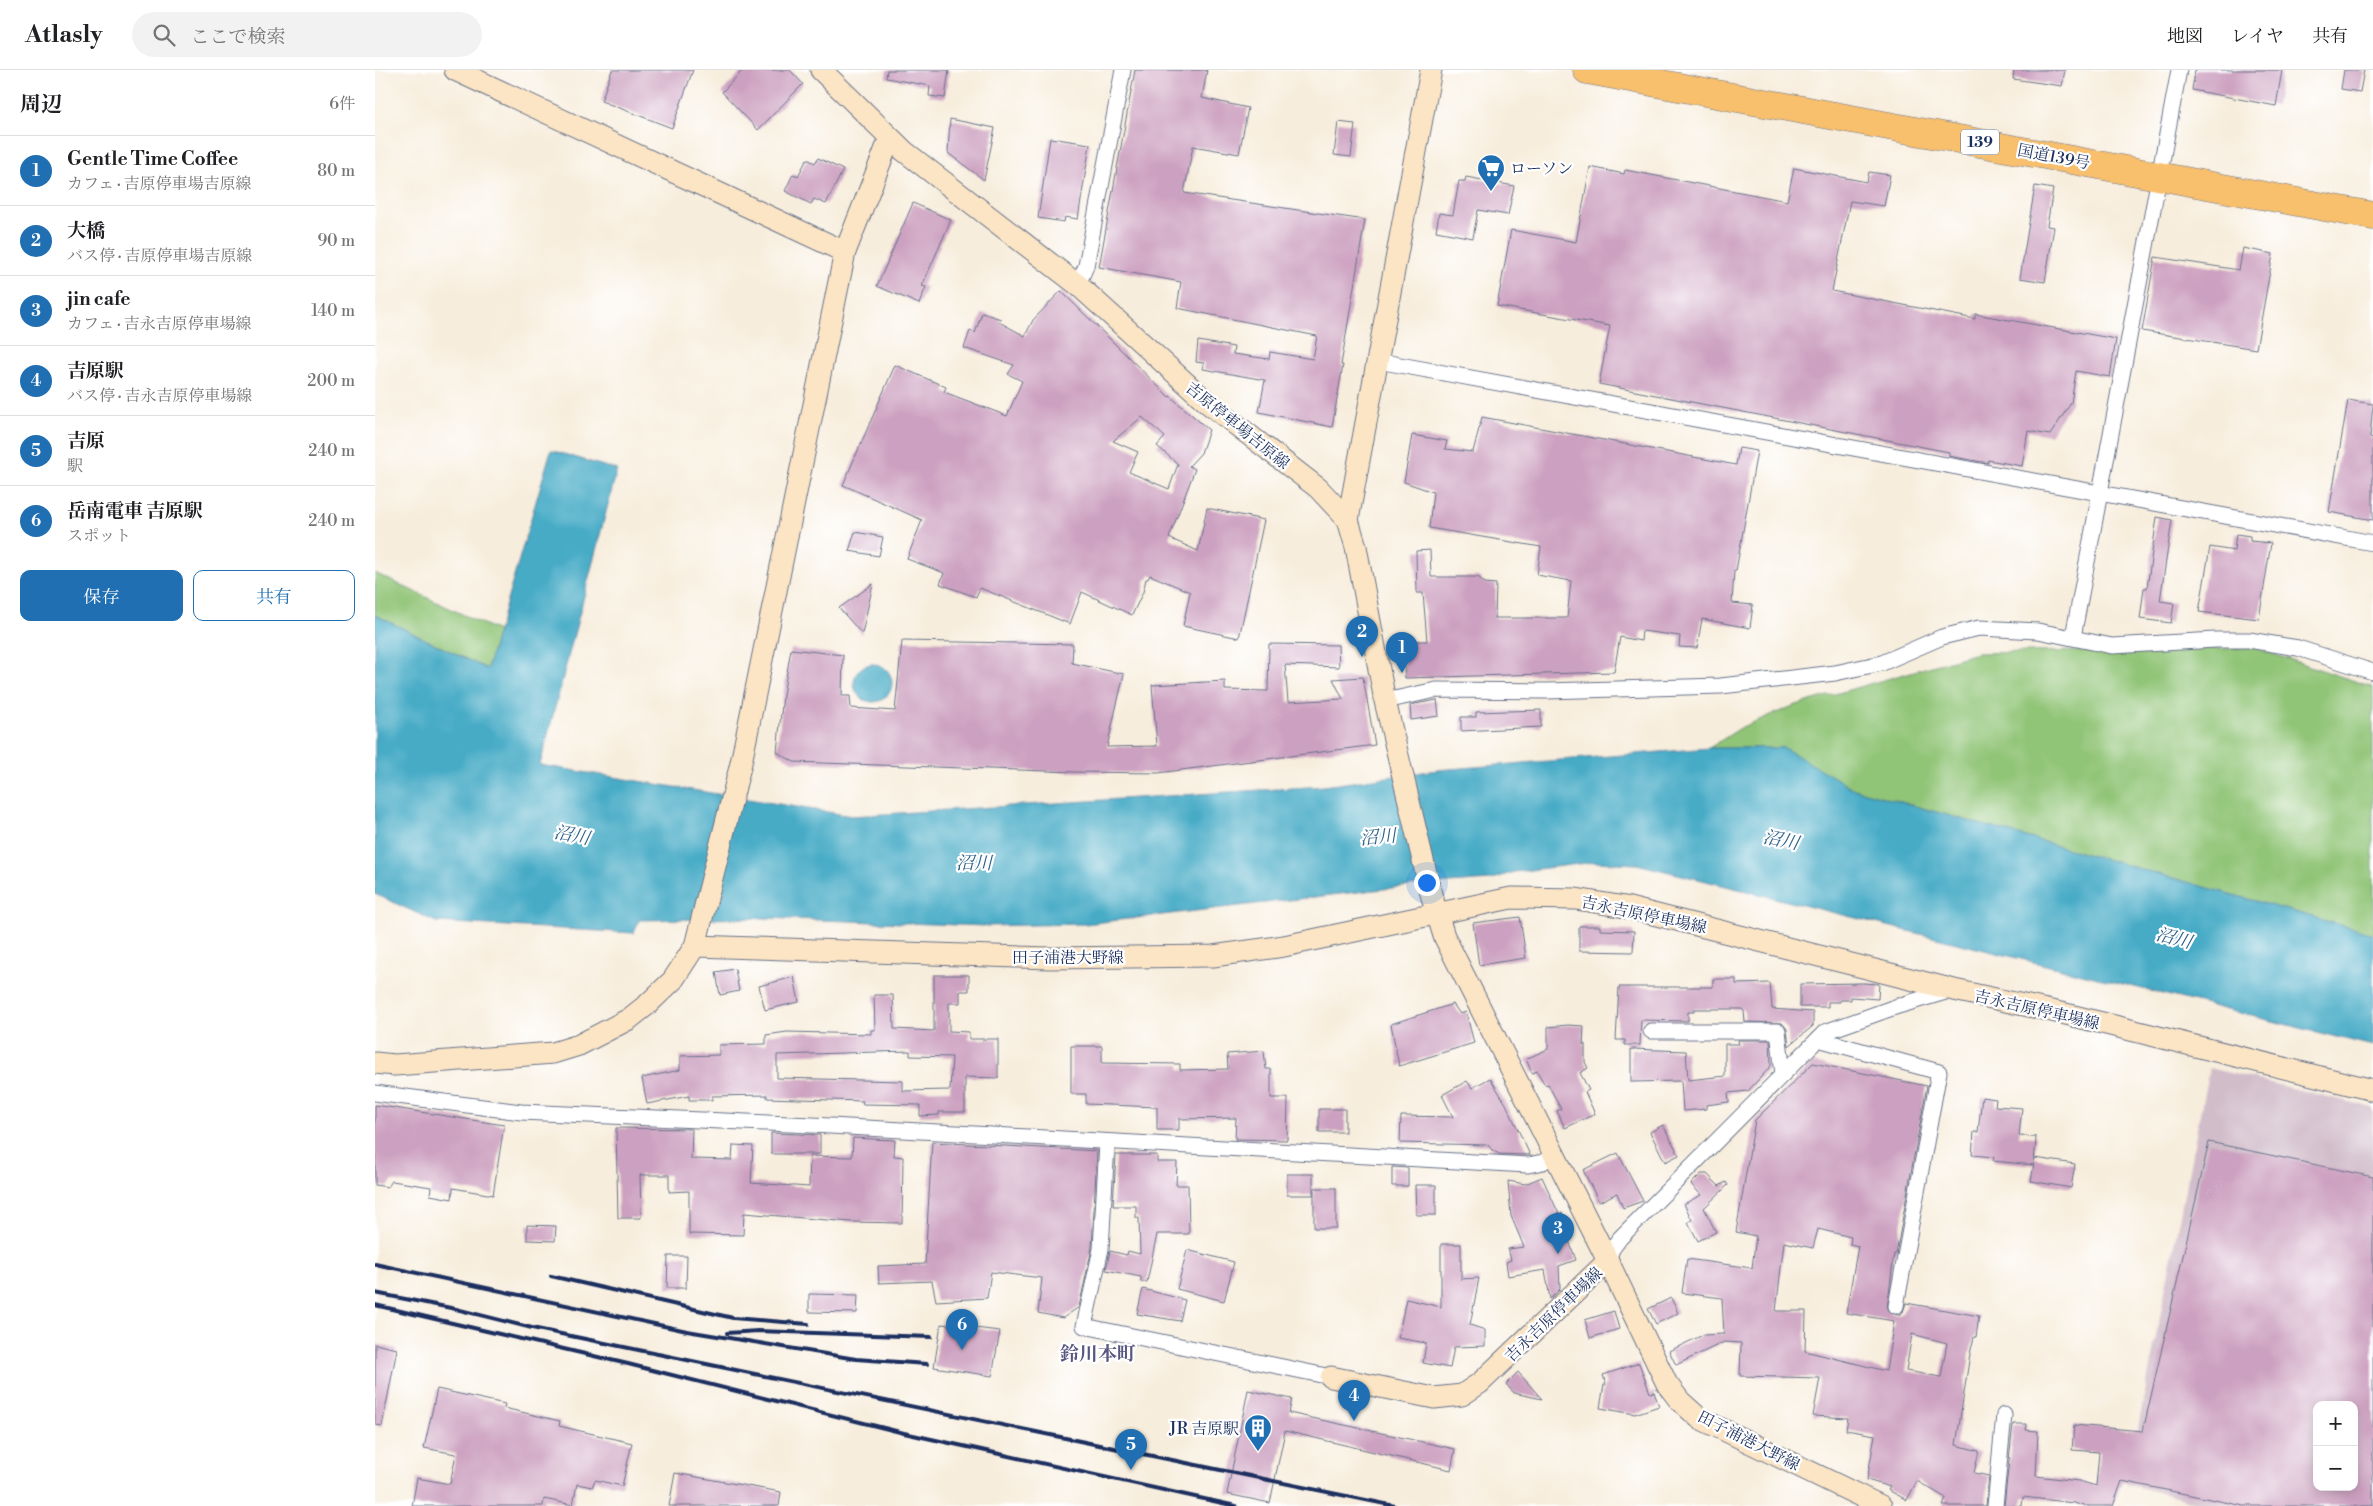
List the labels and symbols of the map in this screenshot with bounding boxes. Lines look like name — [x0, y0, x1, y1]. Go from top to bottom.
road number: 139 — [1961, 130, 1999, 154]
street label: 国道139号 — [2016, 140, 2092, 174]
supermarket icon: ローソン — [1476, 153, 1506, 192]
place label: ローソン — [1510, 159, 1573, 179]
street label: 吉原停車場吉原線 — [1181, 378, 1293, 474]
pin: 2 — [1346, 616, 1378, 657]
pin: 1 — [1386, 632, 1418, 673]
water label: 沼川 — [552, 821, 594, 851]
water label: 沼川 — [1359, 824, 1399, 851]
water label: 沼川 — [1761, 825, 1803, 856]
water label: 沼川 — [956, 852, 994, 875]
your location — [1414, 870, 1440, 896]
street label: 吉永吉原停車場線 — [1579, 892, 1708, 938]
water label: 沼川 — [2154, 923, 2196, 955]
street label: 田子浦港大野線 — [1012, 948, 1124, 968]
street label: 吉永吉原停車場線 — [1972, 986, 2101, 1034]
pin: 3 — [1542, 1213, 1574, 1254]
street label: 吉永吉原停車場線 — [1501, 1263, 1607, 1366]
pin: 6 — [946, 1309, 978, 1350]
district label: 鈴川本町 — [1060, 1342, 1136, 1366]
pin: 4 — [1338, 1380, 1370, 1421]
street label: 田子浦港大野線 — [1694, 1407, 1803, 1475]
building icon: JR 吉原駅 — [1243, 1413, 1273, 1452]
place label: JR 吉原駅 — [1168, 1419, 1239, 1439]
pin: 5 — [1115, 1429, 1147, 1470]

